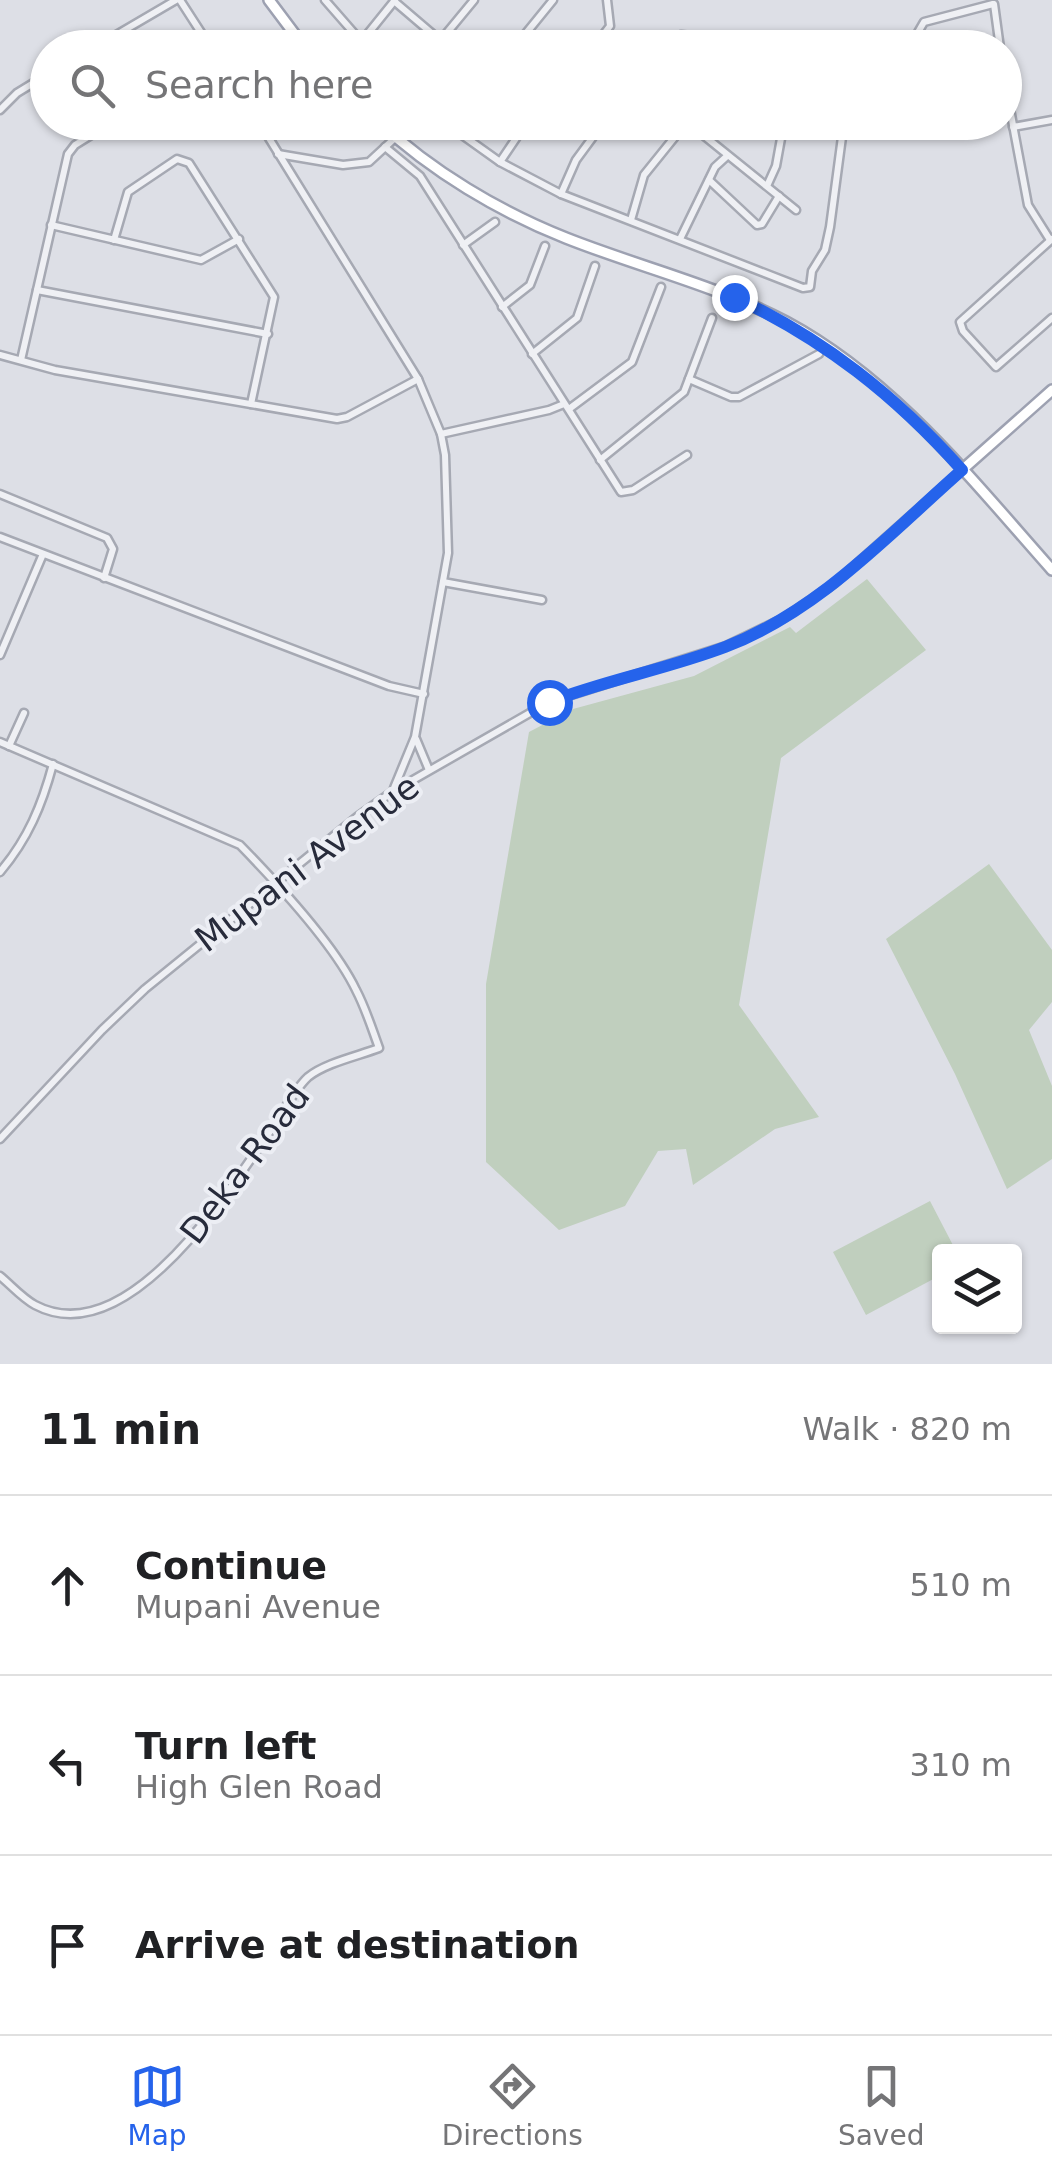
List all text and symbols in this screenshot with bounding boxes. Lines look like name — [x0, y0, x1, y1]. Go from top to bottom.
search box — [30, 30, 1022, 140]
icon: search — [65, 58, 120, 113]
text: Search here — [145, 63, 373, 107]
route end — [712, 275, 758, 321]
route start — [527, 680, 573, 726]
street label: Mupani Avenue — [187, 766, 427, 960]
street label: Deka Road — [172, 1077, 318, 1251]
map controls — [932, 1244, 1022, 1334]
button: layers — [932, 1244, 1022, 1334]
text: 11 min — [40, 1405, 201, 1454]
text: Walk · 820 m — [802, 1410, 1012, 1448]
text: Continue — [135, 1544, 327, 1588]
icon: ahead — [40, 1558, 95, 1613]
text: 510 m — [910, 1566, 1012, 1604]
text: Mupani Avenue — [135, 1588, 381, 1626]
text: Turn left — [135, 1724, 316, 1768]
icon: left — [40, 1738, 95, 1793]
text: 310 m — [910, 1746, 1012, 1784]
text: High Glen Road — [135, 1768, 383, 1806]
icon: arrive — [40, 1918, 95, 1973]
text: Arrive at destination — [135, 1923, 580, 1967]
tab: Map — [128, 2059, 187, 2152]
tab: Directions — [442, 2059, 583, 2152]
tab: Saved — [838, 2059, 924, 2152]

